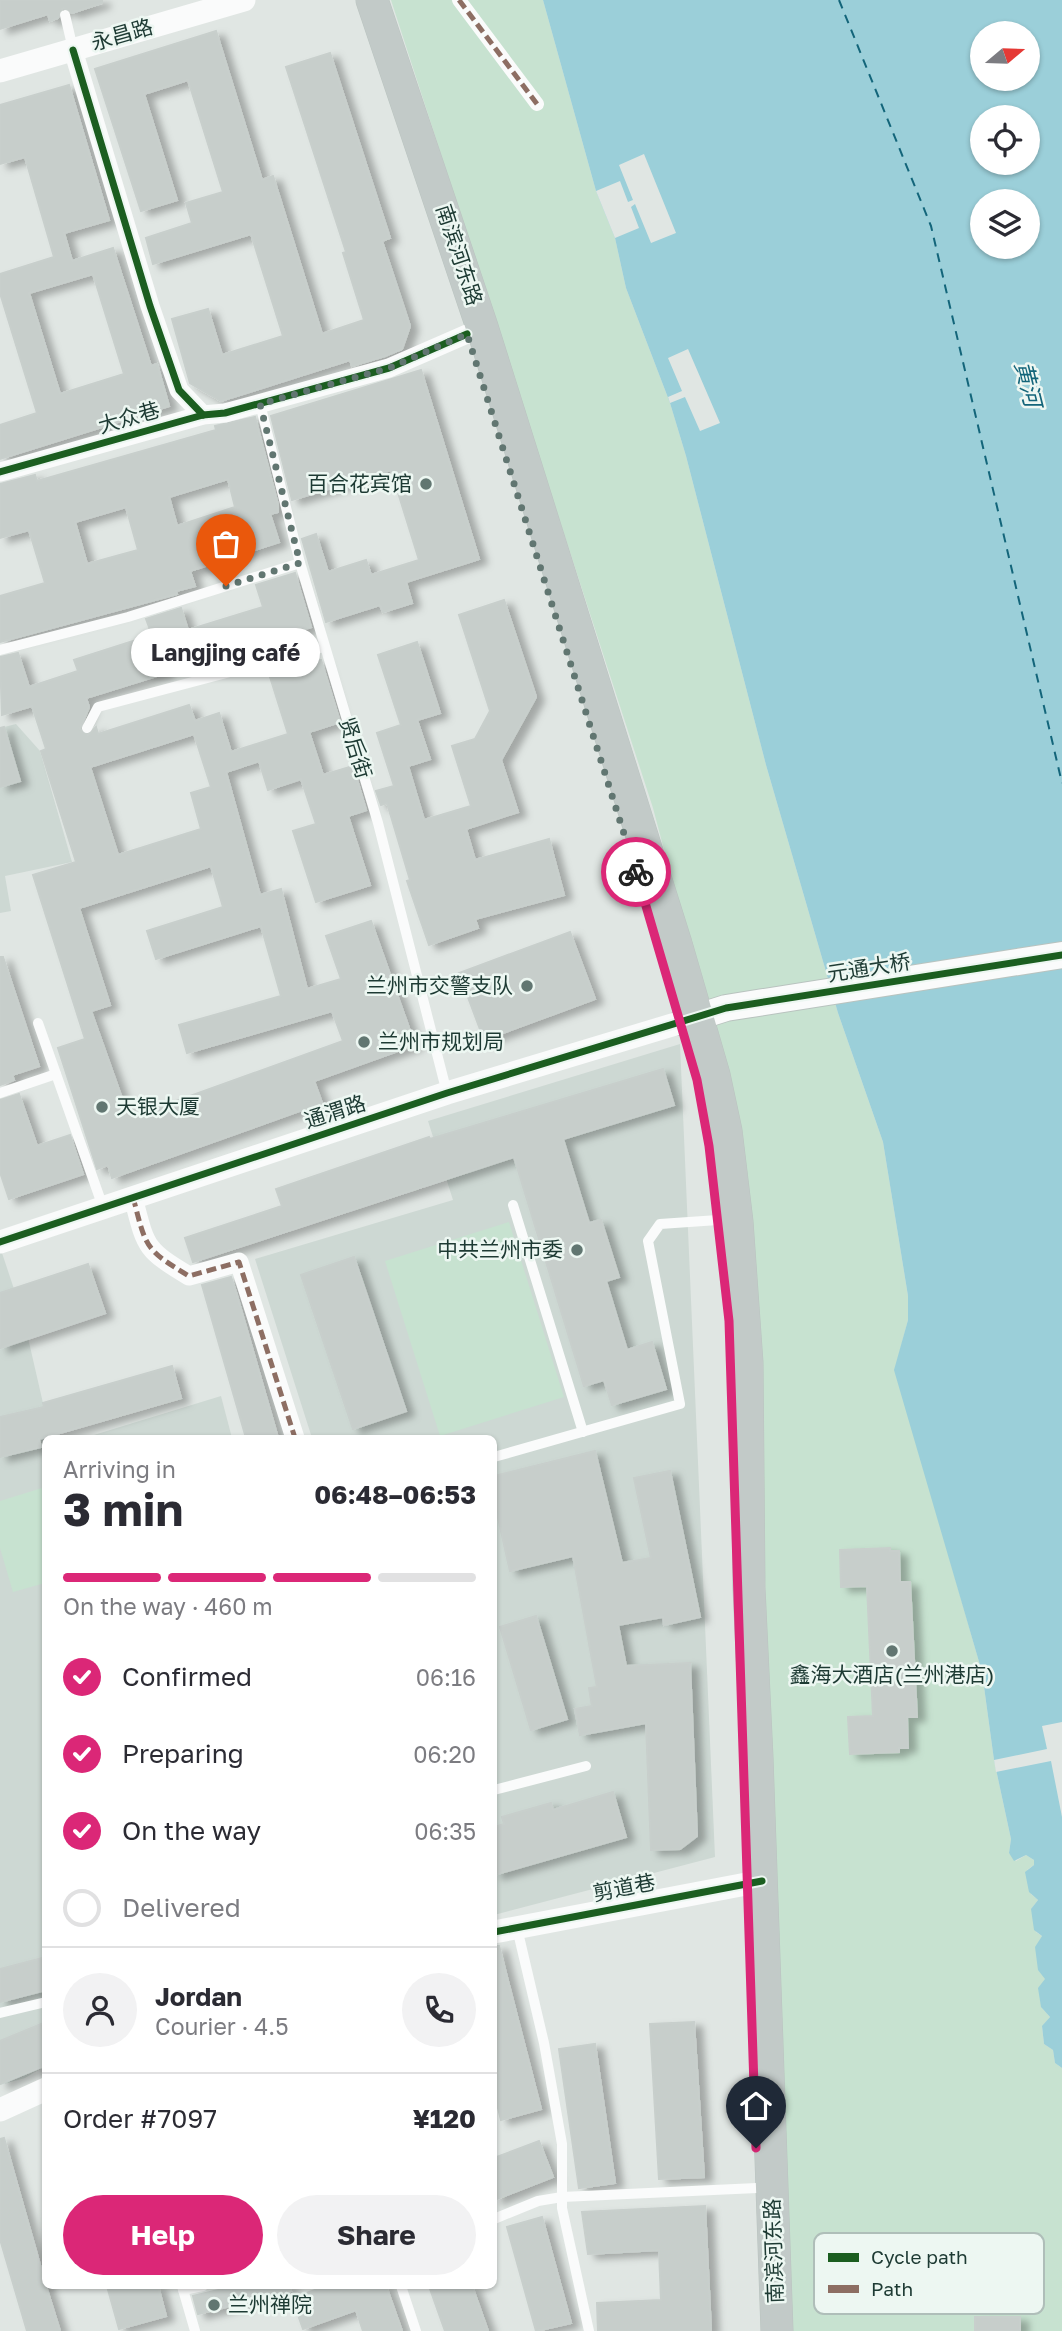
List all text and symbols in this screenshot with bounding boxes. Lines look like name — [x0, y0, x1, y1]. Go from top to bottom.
street label: 永昌路 — [88, 13, 156, 55]
north arrow — [970, 21, 1040, 91]
map controls — [970, 21, 1040, 259]
button: locate — [970, 105, 1040, 175]
button: layers — [970, 189, 1040, 259]
street label: 南滨河东路 — [431, 201, 489, 309]
water label: 黄河 — [1010, 358, 1049, 413]
street label: 大众巷 — [95, 396, 163, 438]
place label: 百合花宾馆 — [307, 470, 412, 496]
marker: 百合花宾馆 — [418, 476, 434, 492]
pin — [196, 514, 256, 586]
icon: bag — [207, 525, 245, 563]
callout: Langjing café — [132, 628, 320, 677]
text: Langjing café — [151, 638, 300, 666]
street label: 贤后街 — [334, 714, 378, 782]
courier — [601, 837, 671, 907]
icon: bike — [617, 853, 655, 891]
street label: 元通大桥 — [825, 948, 912, 986]
place label: 兰州市交警支队 — [366, 972, 513, 998]
marker: 兰州市交警支队 — [519, 978, 535, 994]
place label: 兰州市规划局 — [378, 1028, 504, 1054]
marker: 兰州市规划局 — [356, 1034, 372, 1050]
street label: 通渭路 — [301, 1089, 369, 1133]
place label: 天银大厦 — [116, 1093, 200, 1119]
marker: 天银大厦 — [94, 1099, 110, 1115]
place label: 中共兰州市委 — [437, 1236, 563, 1262]
marker: 中共兰州市委 — [569, 1242, 585, 1258]
text: Arriving in — [63, 1455, 176, 1483]
text: 06:48–06:53 — [314, 1479, 476, 1510]
text: 3 min — [63, 1481, 183, 1536]
text: On the way · 460 m — [63, 1592, 273, 1620]
marker: 鑫海大酒店(兰州港店) — [884, 1643, 900, 1659]
icon: check — [63, 1658, 101, 1696]
text: Confirmed — [122, 1661, 252, 1692]
place label: 鑫海大酒店(兰州港店) — [790, 1661, 994, 1687]
text: 06:16 — [416, 1663, 476, 1691]
icon: check — [63, 1735, 101, 1773]
text: Preparing — [122, 1738, 244, 1769]
text: 06:20 — [413, 1740, 476, 1768]
icon: check — [63, 1812, 101, 1850]
text: On the way — [122, 1815, 261, 1846]
text: 06:35 — [414, 1817, 476, 1845]
street label: 剪道巷 — [590, 1868, 657, 1906]
text: Delivered — [122, 1892, 241, 1923]
button: person — [63, 1973, 137, 2047]
button: phone — [402, 1973, 476, 2047]
text: Jordan — [155, 1981, 242, 2012]
text: Courier · 4.5 — [155, 2012, 288, 2040]
pin — [726, 2076, 786, 2148]
icon: home — [737, 2087, 775, 2125]
text: Order #7097 — [63, 2103, 217, 2134]
text: ¥120 — [413, 2103, 476, 2134]
button: Help — [63, 2195, 263, 2275]
button: Share — [277, 2195, 476, 2275]
street label: 南滨河东路 — [758, 2198, 788, 2304]
legend — [814, 2233, 1044, 2314]
text: Cycle path — [871, 2245, 968, 2268]
text: Path — [871, 2277, 913, 2300]
place label: 兰州禅院 — [228, 2291, 312, 2317]
marker: 兰州禅院 — [206, 2297, 222, 2313]

